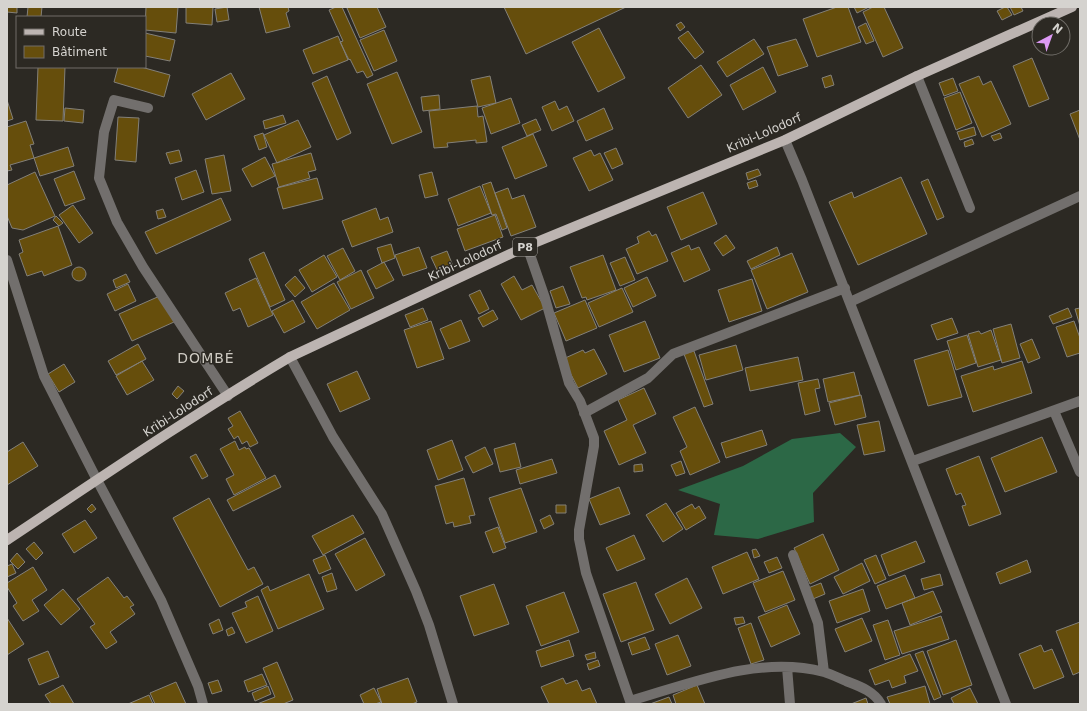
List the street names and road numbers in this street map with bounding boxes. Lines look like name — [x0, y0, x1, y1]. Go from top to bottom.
street label: Kribi-Lolodorf — [725, 110, 804, 156]
street label: Kribi-Lolodorf — [426, 237, 505, 284]
road number: P8 — [513, 238, 537, 256]
street label: Kribi-Lolodorf — [141, 384, 216, 440]

